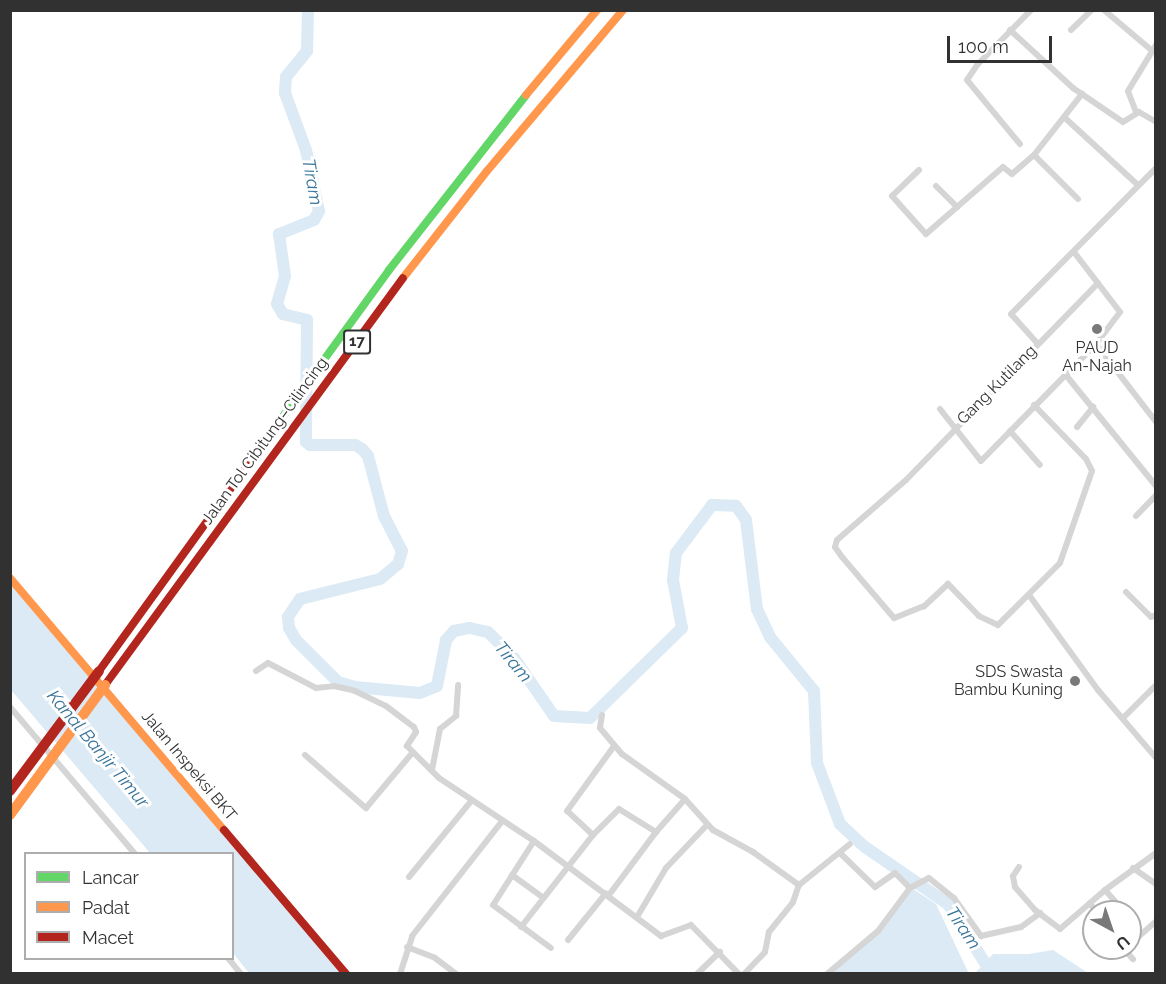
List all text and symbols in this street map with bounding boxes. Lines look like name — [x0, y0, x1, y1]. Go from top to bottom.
scale bar — [950, 24, 1055, 62]
text: 100 m — [958, 36, 1009, 57]
water label: Tiram — [297, 157, 327, 207]
marker: PAUD An-Najah — [1090, 322, 1104, 336]
road number: 17 — [342, 330, 372, 354]
place label: PAUD An-Najah — [1062, 338, 1132, 376]
street label: Gang Kutilang — [953, 341, 1041, 429]
street label: Jalan Tol Cibitung–Cilincing — [198, 353, 332, 529]
water label: Tiram — [490, 637, 536, 687]
place label: SDS Swasta Bambu Kuning — [954, 662, 1063, 700]
marker: SDS Swasta Bambu Kuning — [1068, 674, 1082, 688]
water label: Kanal Banjir Timur — [42, 685, 154, 813]
street label: Jalan Inspeksi BKT — [137, 707, 241, 825]
legend — [24, 852, 234, 960]
text: Lancar — [82, 867, 139, 888]
text: Padat — [82, 897, 130, 918]
north arrow — [1082, 900, 1142, 960]
water label: Tiram — [941, 903, 985, 953]
text: Macet — [82, 927, 134, 948]
text: U — [1112, 931, 1133, 954]

